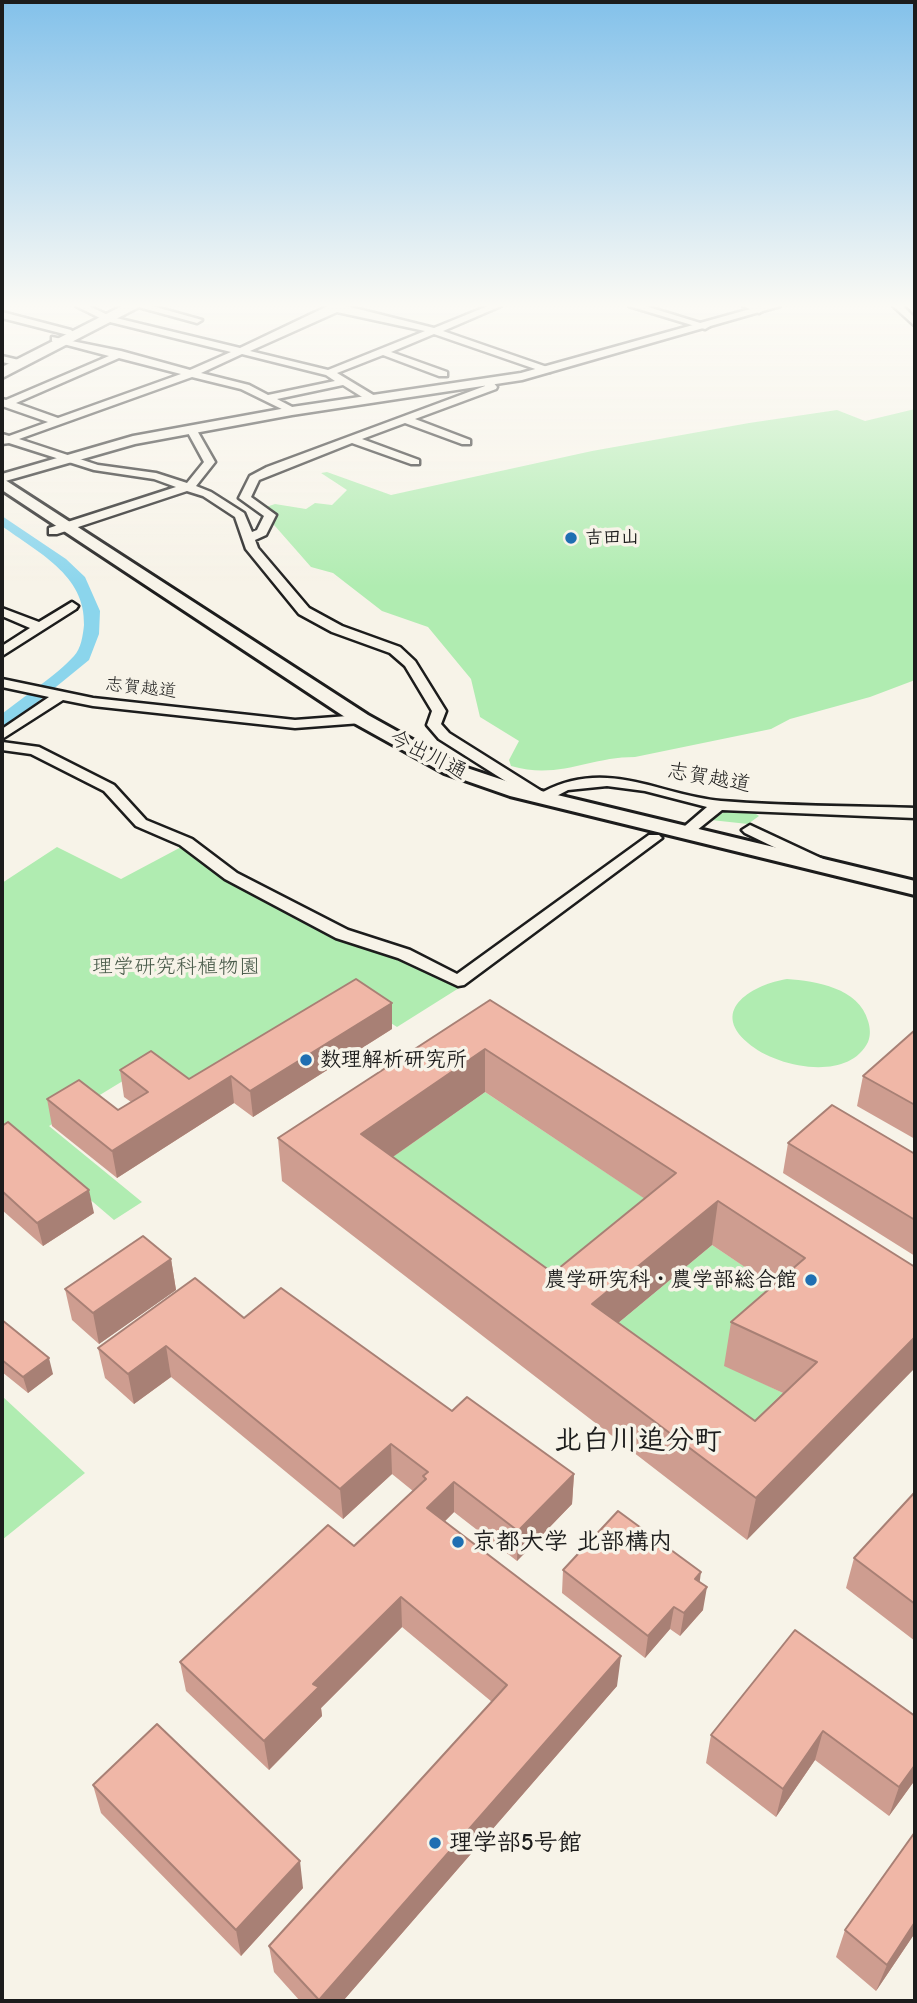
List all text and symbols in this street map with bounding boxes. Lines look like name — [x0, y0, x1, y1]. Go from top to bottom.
place label: 吉田山 — [585, 527, 639, 549]
marker: 吉田山 — [563, 530, 579, 546]
street label: 志賀越道 — [104, 673, 178, 703]
street label: 今出川通 — [385, 725, 471, 785]
street label: 志賀越道 — [665, 758, 753, 798]
park label: 理学研究科植物園 — [92, 954, 260, 980]
place label: 数理解析研究所 — [320, 1047, 467, 1073]
marker: 数理解析研究所 — [298, 1052, 314, 1068]
place label: 農学研究科・農学部総合館 — [545, 1267, 797, 1293]
marker: 農学研究科・農学部総合館 — [803, 1272, 819, 1288]
district label: 北白川追分町 — [554, 1424, 722, 1458]
place label: 京都大学 北部構内 — [472, 1528, 673, 1556]
marker: 京都大学 北部構内 — [450, 1534, 466, 1550]
place label: 理学部5号館 — [449, 1829, 582, 1857]
marker: 理学部5号館 — [427, 1835, 443, 1851]

